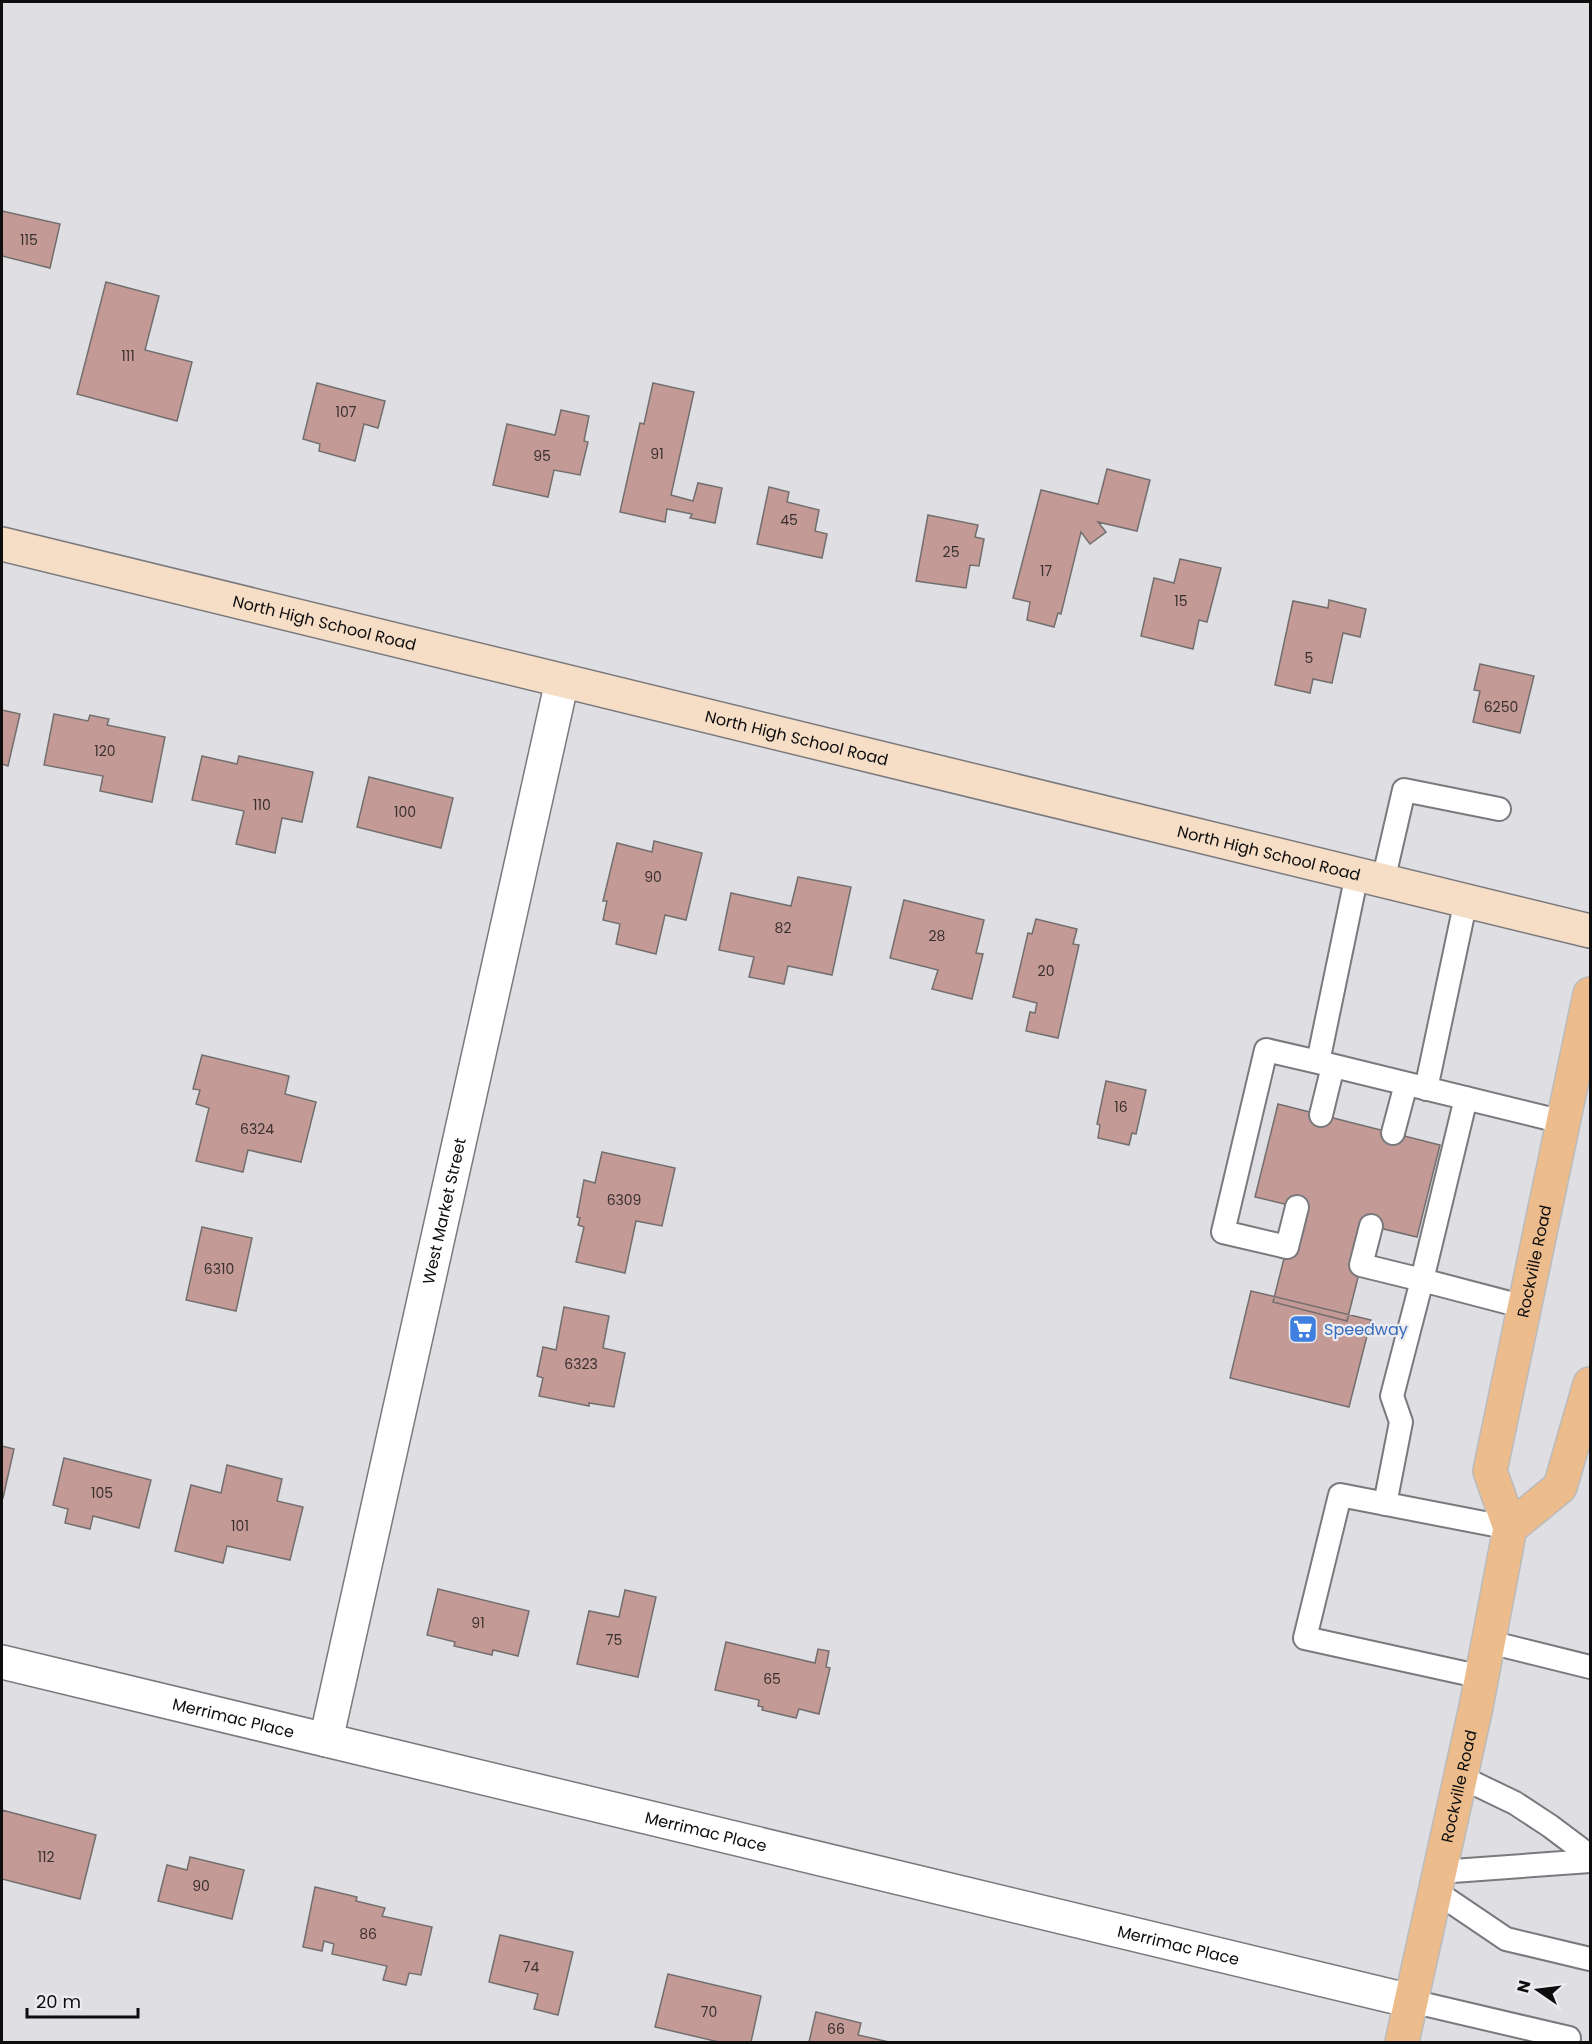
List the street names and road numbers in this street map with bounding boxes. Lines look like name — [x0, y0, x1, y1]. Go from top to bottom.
street label: North High School Road — [230, 590, 418, 657]
street label: North High School Road — [703, 705, 891, 772]
street label: North High School Road — [1175, 820, 1363, 887]
street label: West Market Street — [417, 1135, 472, 1287]
street label: Rockville Road — [1511, 1203, 1557, 1320]
street label: Merrimac Place — [170, 1692, 297, 1744]
street label: Rockville Road — [1435, 1728, 1483, 1845]
street label: Merrimac Place — [643, 1806, 769, 1858]
street label: Merrimac Place — [1115, 1920, 1242, 1971]

